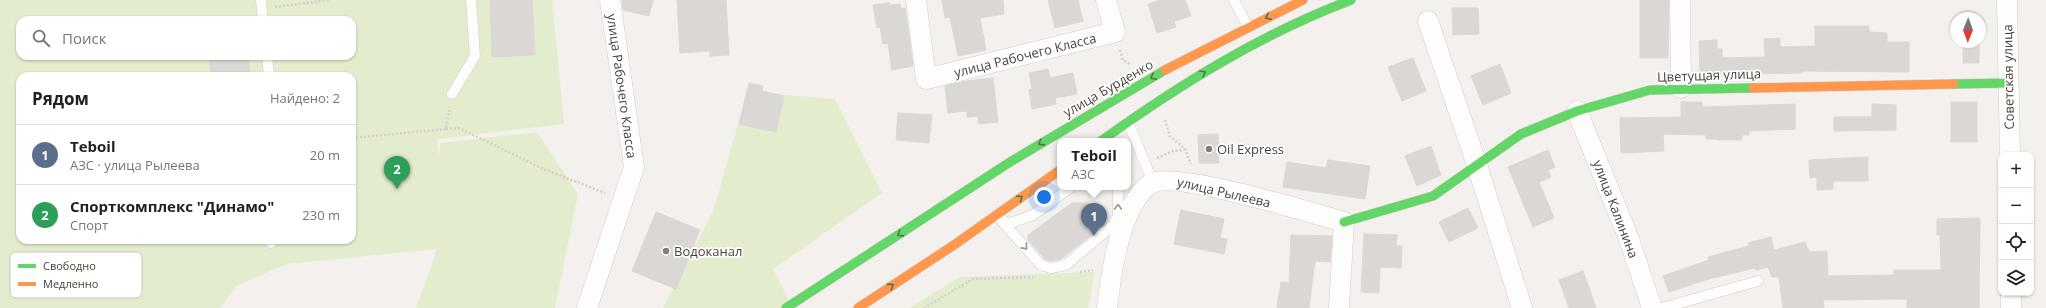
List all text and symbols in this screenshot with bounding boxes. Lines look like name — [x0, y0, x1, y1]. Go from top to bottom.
one-way arrow — [1265, 12, 1272, 20]
north arrow — [1950, 12, 1986, 48]
street label: улица Рабочего Класса — [603, 13, 641, 159]
search box — [16, 16, 356, 60]
street label: Советская улица — [1998, 24, 2018, 130]
icon: search — [30, 27, 52, 49]
text: Поиск — [62, 28, 106, 48]
street label: улица Рабочего Класса — [952, 29, 1098, 81]
street label: улица Бурденко — [1060, 55, 1156, 121]
street label: Цветущая улица — [1657, 64, 1761, 86]
one-way arrow — [1199, 71, 1206, 78]
one-way arrow — [1149, 72, 1157, 79]
text: Рядом — [32, 87, 89, 110]
text: Найдено: 2 — [270, 89, 340, 107]
text: Teboil — [70, 136, 115, 156]
one-way arrow — [1038, 138, 1045, 145]
popup — [1057, 138, 1131, 190]
place label: Oil Express — [1217, 140, 1284, 158]
marker: Oil Express — [1204, 144, 1214, 154]
text: Teboil — [1071, 145, 1117, 165]
text: 1 — [41, 146, 49, 164]
text: 20 m — [310, 146, 340, 164]
map controls — [1998, 152, 2034, 296]
button: + — [1998, 152, 2034, 188]
text: АЗС · улица Рылеева — [70, 156, 200, 174]
pin: 2 — [384, 156, 410, 189]
street label: улица Калинина — [1589, 157, 1643, 261]
text: АЗС — [1071, 165, 1095, 183]
street label: улица Рылеева — [1175, 172, 1273, 212]
your location — [1034, 187, 1054, 207]
button: − — [1998, 188, 2034, 224]
one-way arrow — [1016, 195, 1023, 203]
text: Спорткомплекс "Динамо" — [70, 196, 274, 216]
pin: 1 — [1081, 203, 1107, 236]
one-way arrow — [1114, 204, 1122, 210]
text: 2 — [41, 206, 49, 224]
text: 230 m — [302, 206, 340, 224]
text: Спорт — [70, 216, 108, 234]
button: locate — [1998, 224, 2034, 260]
one-way arrow — [897, 229, 904, 237]
place label: Водоканал — [674, 242, 742, 260]
one-way arrow — [1020, 243, 1027, 250]
marker: Водоканал — [661, 246, 671, 256]
legend — [10, 252, 142, 298]
text: Свободно — [43, 258, 96, 273]
button: layers — [1998, 260, 2034, 296]
text: Медленно — [43, 276, 99, 291]
one-way arrow — [887, 284, 894, 291]

